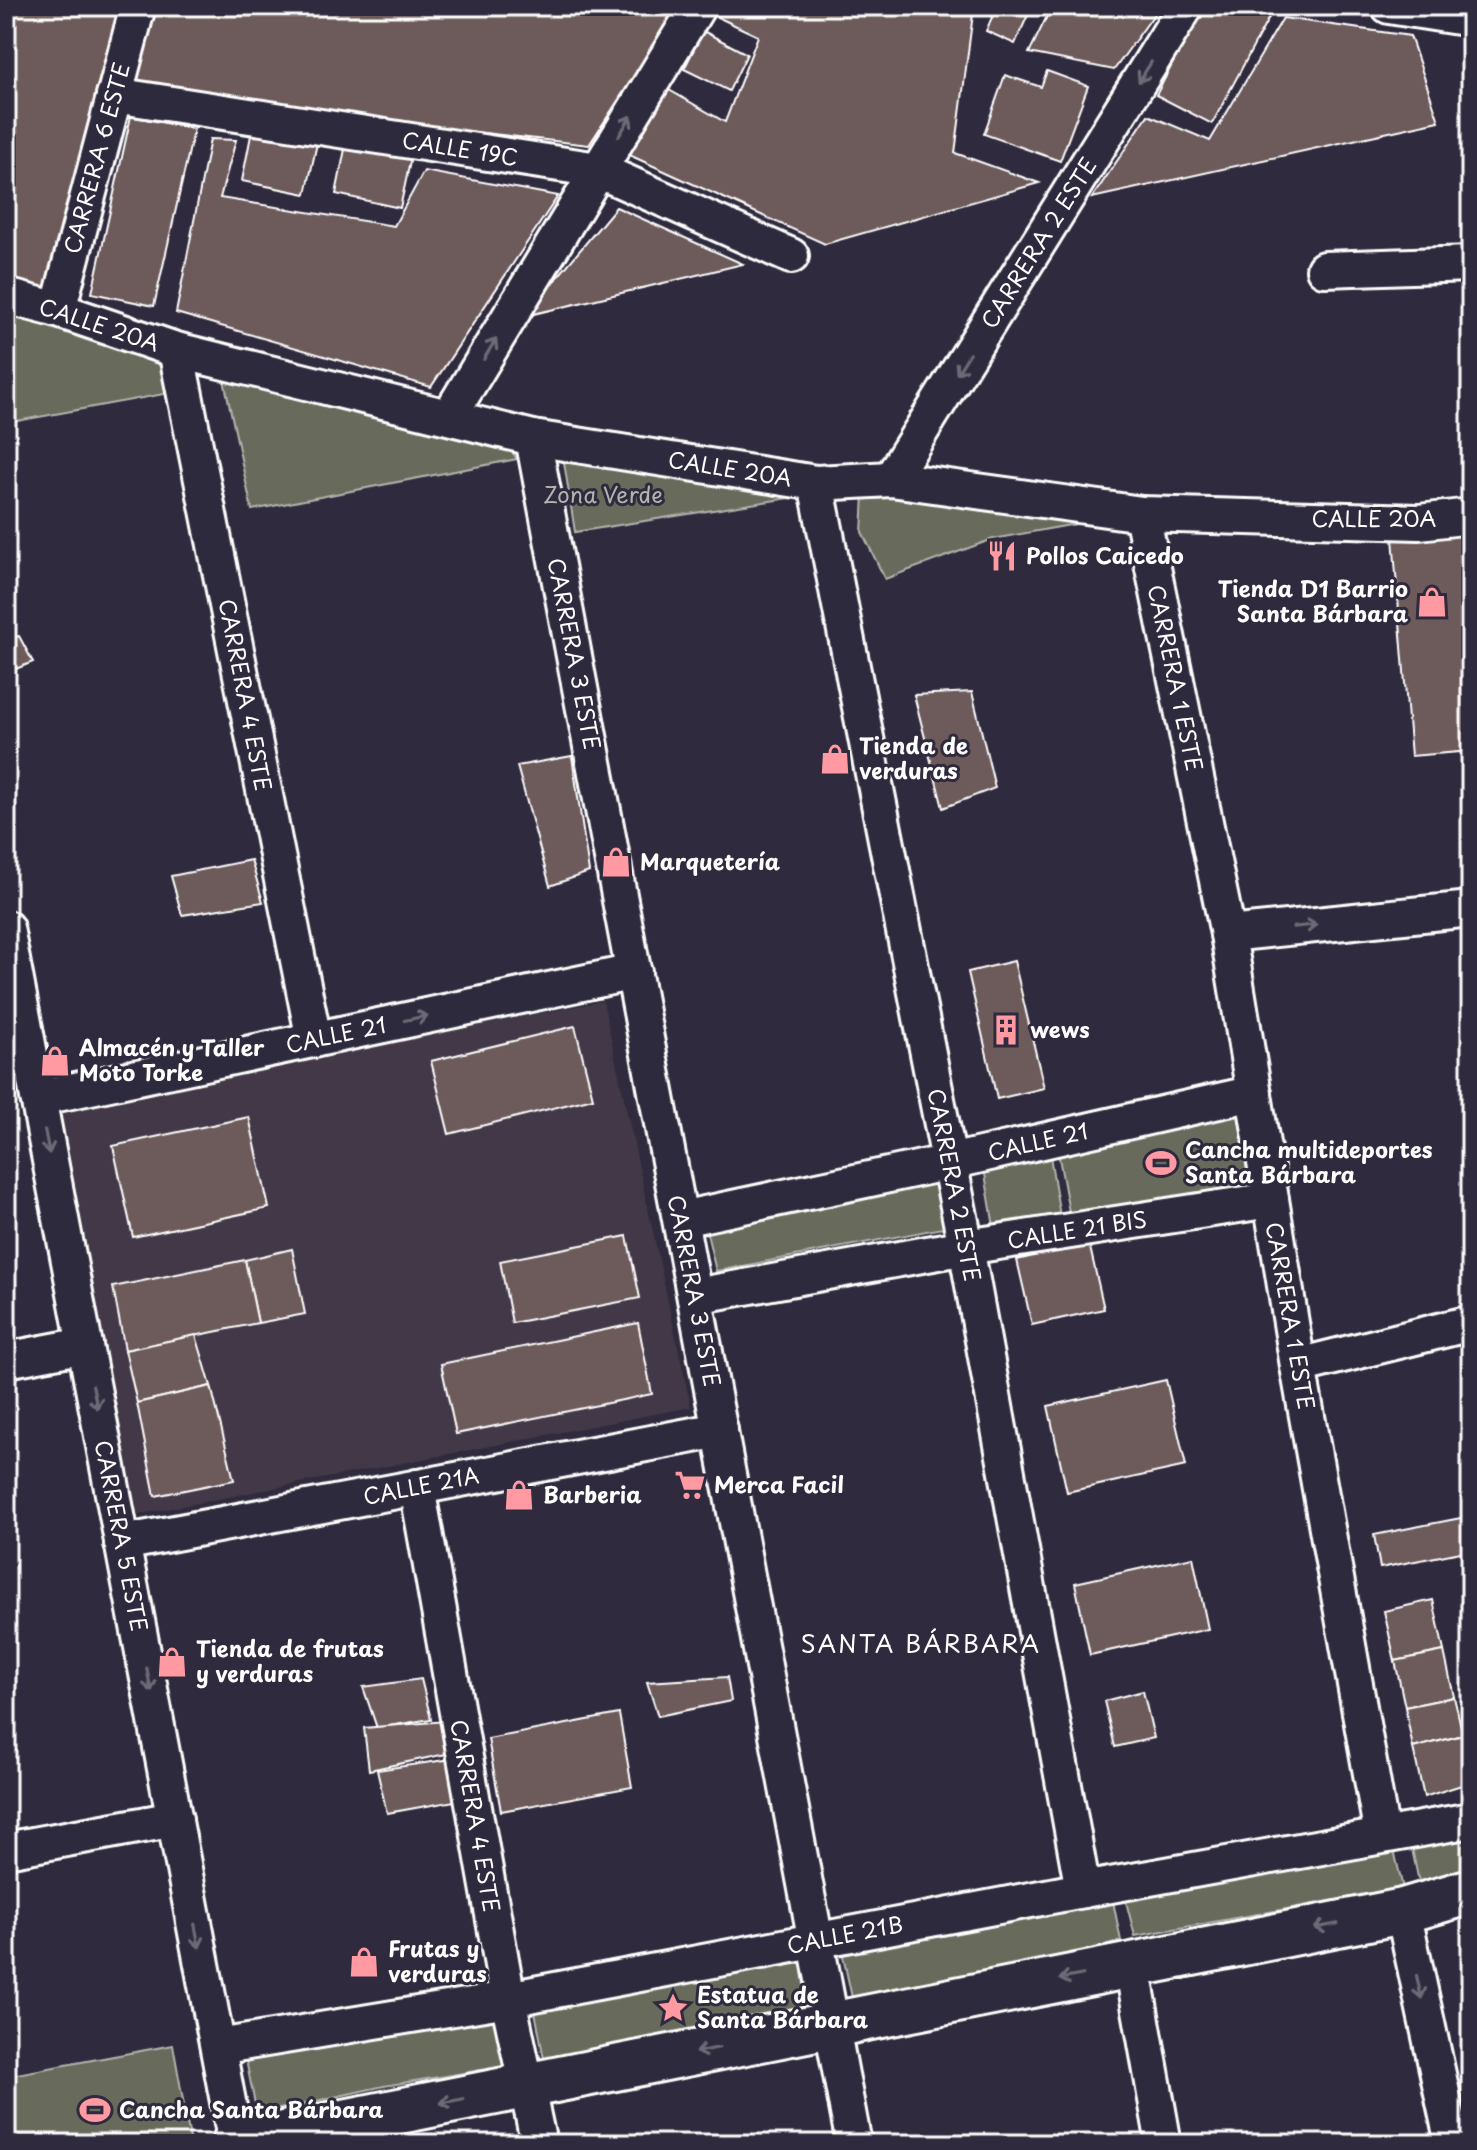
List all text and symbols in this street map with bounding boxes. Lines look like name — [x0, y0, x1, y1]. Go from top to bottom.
street label: CARRERA 6 ESTE — [54, 58, 137, 257]
one-way arrow — [1136, 60, 1152, 83]
one-way arrow — [617, 115, 633, 138]
street label: CALLE 19C — [400, 122, 521, 173]
street label: CARRERA 2 ESTE — [972, 150, 1104, 334]
street label: CALLE 20A — [35, 289, 164, 359]
one-way arrow — [482, 338, 498, 361]
one-way arrow — [954, 352, 970, 375]
street label: CALLE 20A — [666, 441, 795, 494]
park label: Zona Verde — [543, 477, 663, 510]
street label: CALLE 20A — [1312, 501, 1437, 534]
place label: Pollos Caicedo — [1026, 538, 1184, 571]
restaurant icon: Pollos Caicedo — [985, 539, 1019, 573]
street label: CARRERA 3 ESTE — [541, 555, 610, 753]
place label: Tienda D1 Barrio Santa Bárbara — [1218, 571, 1409, 629]
street label: CARRERA 1 ESTE — [1141, 581, 1212, 774]
shop icon: Tienda D1 Barrio Santa Bárbara — [1415, 585, 1449, 619]
street label: CARRERA 4 ESTE — [212, 596, 281, 794]
place label: Tienda de verduras — [859, 728, 968, 786]
shop icon: Tienda de verduras — [818, 742, 852, 776]
place label: Marquetería — [640, 844, 781, 877]
shop icon: Marquetería — [599, 845, 633, 879]
one-way arrow — [1291, 919, 1318, 934]
street label: CALLE 21 — [282, 1007, 389, 1060]
one-way arrow — [403, 1010, 428, 1025]
place label: wews — [1030, 1012, 1090, 1045]
building icon: wews — [989, 1013, 1023, 1047]
place label: Almacén y Taller Moto Torke — [79, 1030, 265, 1088]
shop icon: Almacén y Taller Moto Torke — [38, 1044, 72, 1078]
street label: CARRERA 2 ESTE — [921, 1085, 990, 1284]
street label: CALLE 21 — [984, 1113, 1091, 1168]
one-way arrow — [40, 1129, 55, 1154]
place label: Cancha multideportes Santa Bárbara — [1185, 1132, 1433, 1190]
sports icon: Cancha multideportes Santa Bárbara — [1144, 1146, 1178, 1180]
street label: CARRERA 3 ESTE — [661, 1192, 730, 1390]
street label: CALLE 21 BIS — [1005, 1201, 1149, 1256]
street label: CARRERA 1 ESTE — [1259, 1219, 1324, 1412]
one-way arrow — [88, 1384, 103, 1410]
street label: CARRERA 5 ESTE — [88, 1437, 157, 1634]
street label: CALLE 21A — [360, 1457, 481, 1512]
place label: Merca Facil — [714, 1467, 844, 1500]
supermarket icon: Merca Facil — [673, 1468, 707, 1502]
place label: Barberia — [543, 1477, 642, 1510]
shop icon: Barberia — [502, 1478, 536, 1512]
district label: SANTA BÁRBARA — [801, 1625, 1041, 1661]
place label: Tienda de frutas y verduras — [196, 1631, 384, 1689]
shop icon: Tienda de frutas y verduras — [155, 1645, 189, 1679]
one-way arrow — [142, 1667, 157, 1693]
street label: CARRERA 4 ESTE — [443, 1717, 510, 1915]
street label: CALLE 21B — [784, 1906, 906, 1961]
one-way arrow — [1314, 1919, 1339, 1934]
one-way arrow — [191, 1922, 206, 1948]
place label: Frutas y verduras — [388, 1931, 487, 1989]
shop icon: Frutas y verduras — [347, 1945, 381, 1979]
one-way arrow — [1059, 1970, 1085, 1985]
one-way arrow — [1412, 1974, 1427, 1999]
place label: Estatua de Santa Bárbara — [697, 1977, 869, 2035]
place icon: Estatua de Santa Bárbara — [656, 1991, 690, 2025]
one-way arrow — [694, 2043, 720, 2058]
place label: Cancha Santa Bárbara — [119, 2092, 384, 2125]
sports icon: Cancha Santa Bárbara — [78, 2093, 112, 2127]
one-way arrow — [439, 2094, 465, 2109]

